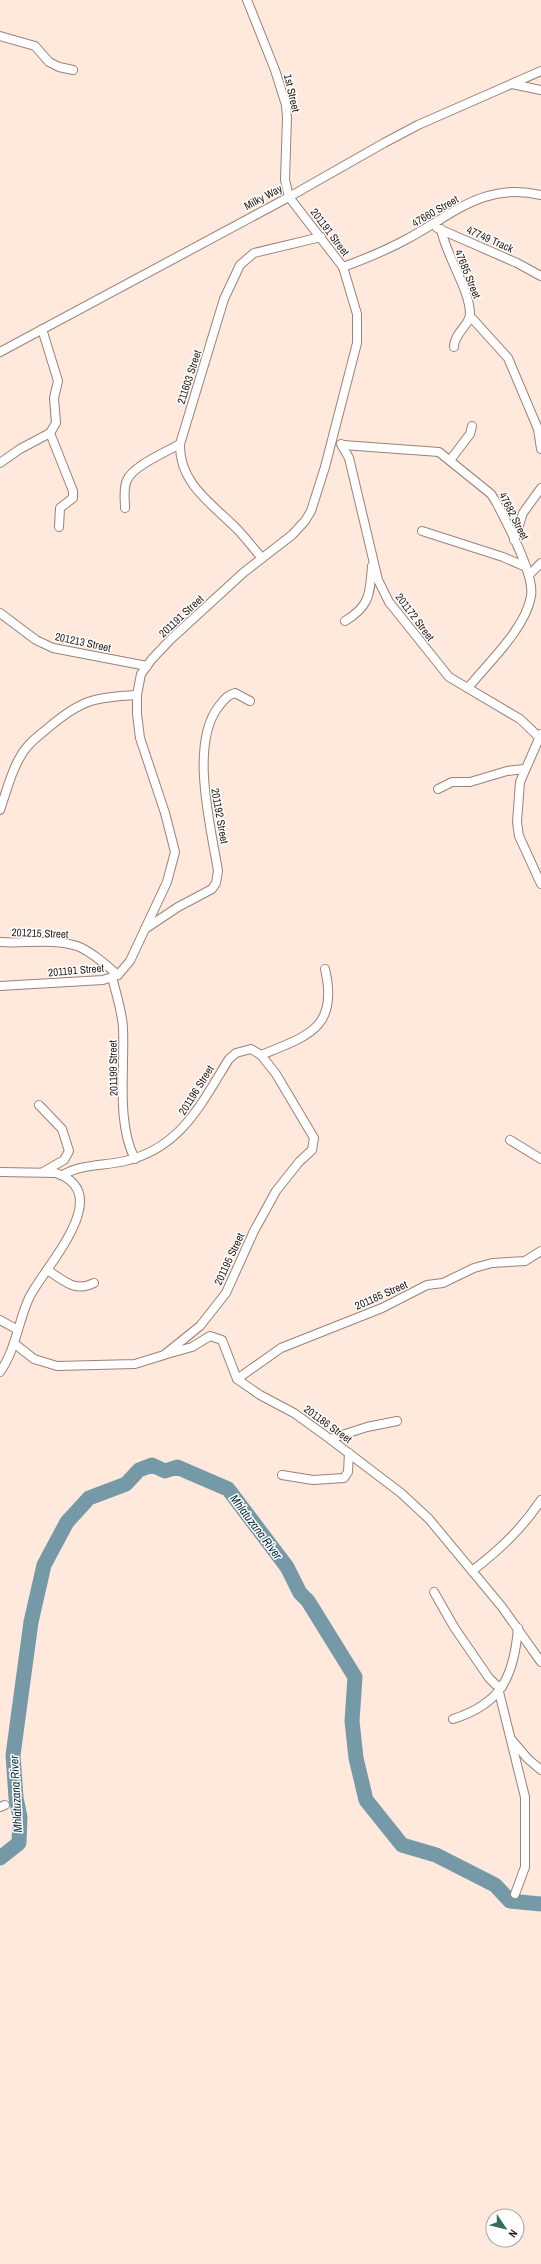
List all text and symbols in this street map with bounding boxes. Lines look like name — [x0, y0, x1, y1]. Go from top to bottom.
street label: 1st Street — [281, 73, 303, 114]
street label: Milky Way — [241, 181, 285, 213]
street label: 47660 Street — [409, 192, 461, 230]
street label: 201191 Street — [308, 205, 353, 259]
street label: 47749 Track — [464, 223, 516, 256]
street label: 47685 Street — [452, 247, 484, 301]
street label: 211603 Street — [174, 348, 204, 406]
street label: 47682 Street — [496, 490, 532, 543]
street label: 201172 Street — [393, 590, 438, 644]
street label: 201191 Street — [156, 591, 207, 640]
street label: 201213 Street — [54, 629, 113, 655]
street label: 201192 Street — [208, 787, 232, 845]
street label: 201215 Street — [11, 925, 69, 941]
street label: 201191 Street — [47, 961, 105, 979]
street label: 201199 Street — [106, 1039, 120, 1096]
street label: 201196 Street — [175, 1062, 217, 1117]
street label: 201195 Street — [211, 1230, 247, 1287]
street label: 201185 Street — [353, 1277, 410, 1313]
street label: 201186 Street — [301, 1402, 355, 1446]
water label: Mhlatuzana River — [226, 1491, 286, 1563]
water label: Mhlatuzana River — [6, 1754, 26, 1833]
north arrow — [485, 2208, 525, 2248]
text: N — [506, 2227, 521, 2240]

